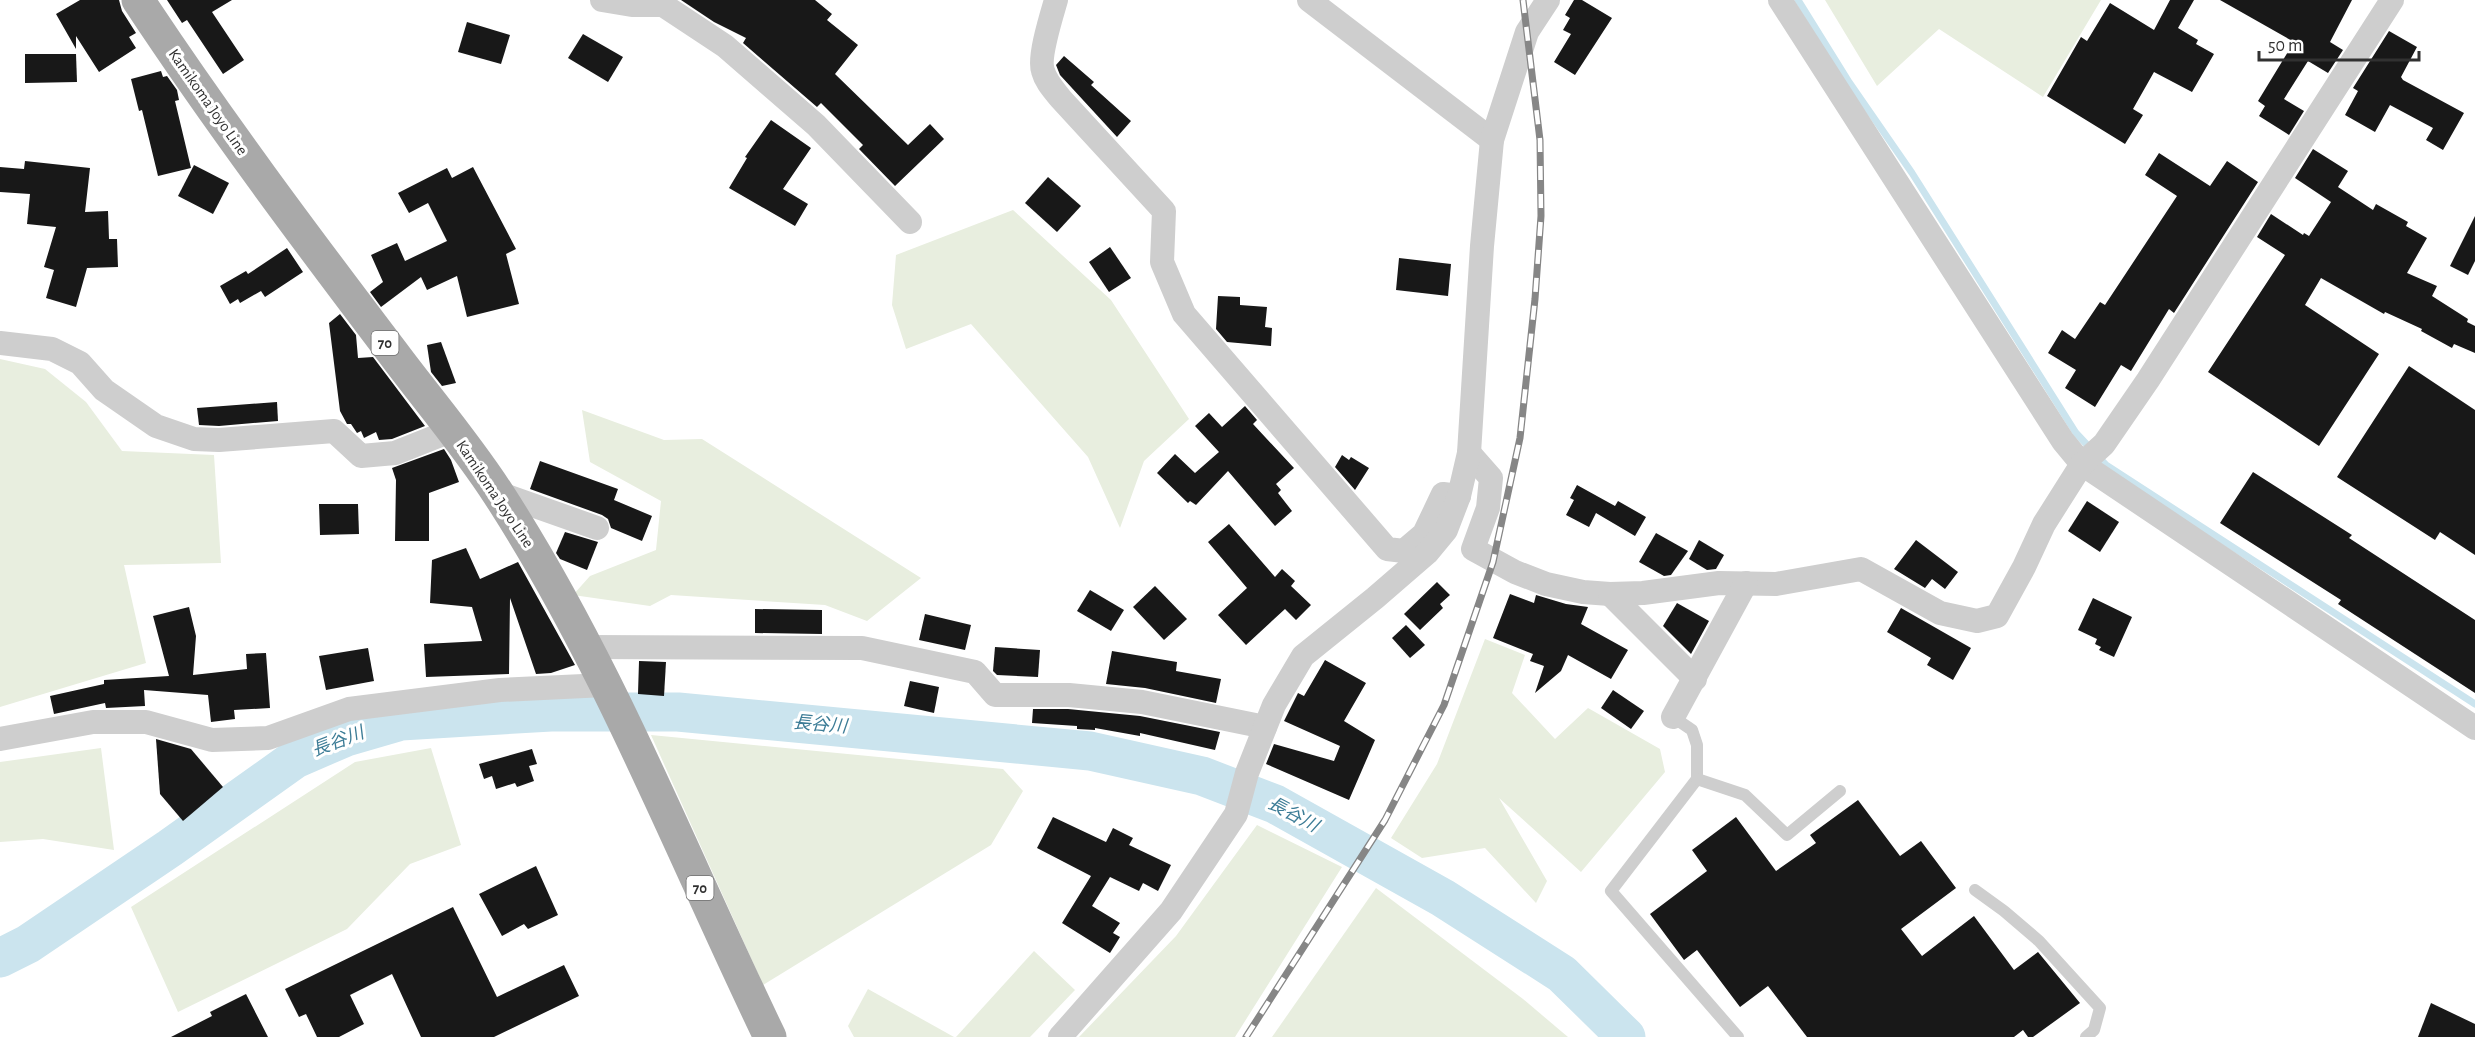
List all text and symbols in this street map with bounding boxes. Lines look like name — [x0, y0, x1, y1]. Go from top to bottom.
scale bar — [2259, 24, 2420, 62]
text: 50 m — [2268, 37, 2302, 55]
street label: Kamikoma Joyo Line — [165, 46, 251, 159]
road number: 70 — [372, 331, 398, 355]
street label: Kamikoma Joyo Line — [452, 437, 537, 551]
water label: 長谷川 — [792, 713, 850, 736]
water label: 長谷川 — [309, 722, 368, 760]
water label: 長谷川 — [1265, 793, 1323, 837]
road number: 70 — [686, 876, 714, 900]

